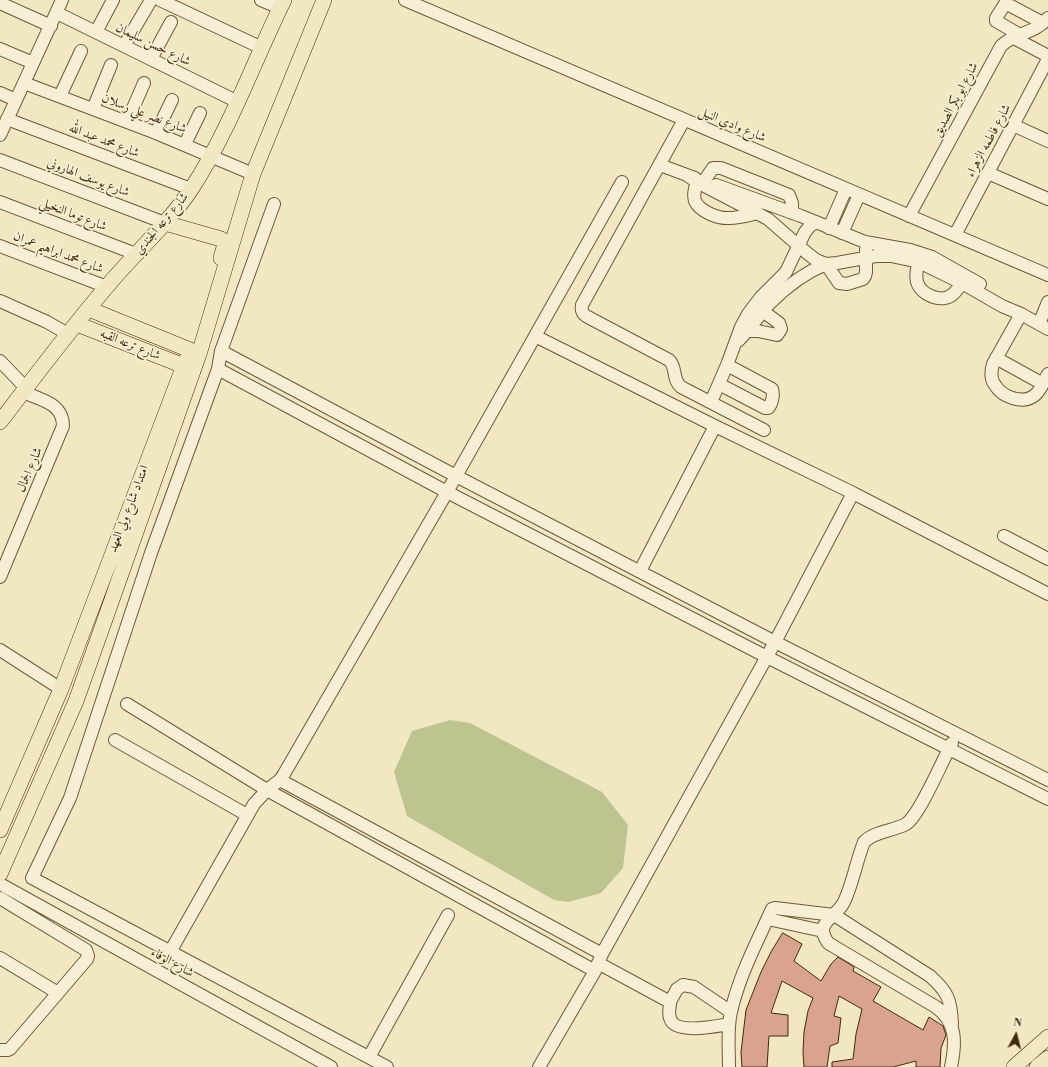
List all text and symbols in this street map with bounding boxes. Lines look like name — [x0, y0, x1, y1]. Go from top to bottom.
street label: شارع حسن سليمان — [113, 20, 193, 70]
street label: شارع ابو بكر الصديق — [930, 60, 982, 140]
street label: شارع نصر علي رسلان — [99, 91, 189, 137]
street label: شارع فاطمه الزهراء — [963, 102, 1015, 180]
street label: شارع وادي النيل — [696, 104, 768, 146]
street label: شارع محمد عبد الله — [67, 120, 141, 162]
street label: شارع يوسف الهاروني — [45, 155, 131, 201]
street label: شارع ترعه الجندي — [132, 190, 192, 258]
street label: شارع توما النخيلي — [37, 195, 109, 235]
street label: شارع محمد ابراهيم عمران — [11, 229, 105, 277]
street label: شارع ترعه القبه — [97, 326, 163, 364]
street label: شارع الجمال — [14, 445, 46, 495]
street label: امتداد شارع ولي العهد — [105, 463, 153, 555]
street label: شارع الوفاء — [148, 945, 196, 981]
north arrow — [996, 1015, 1036, 1055]
text: N — [1012, 1016, 1023, 1031]

